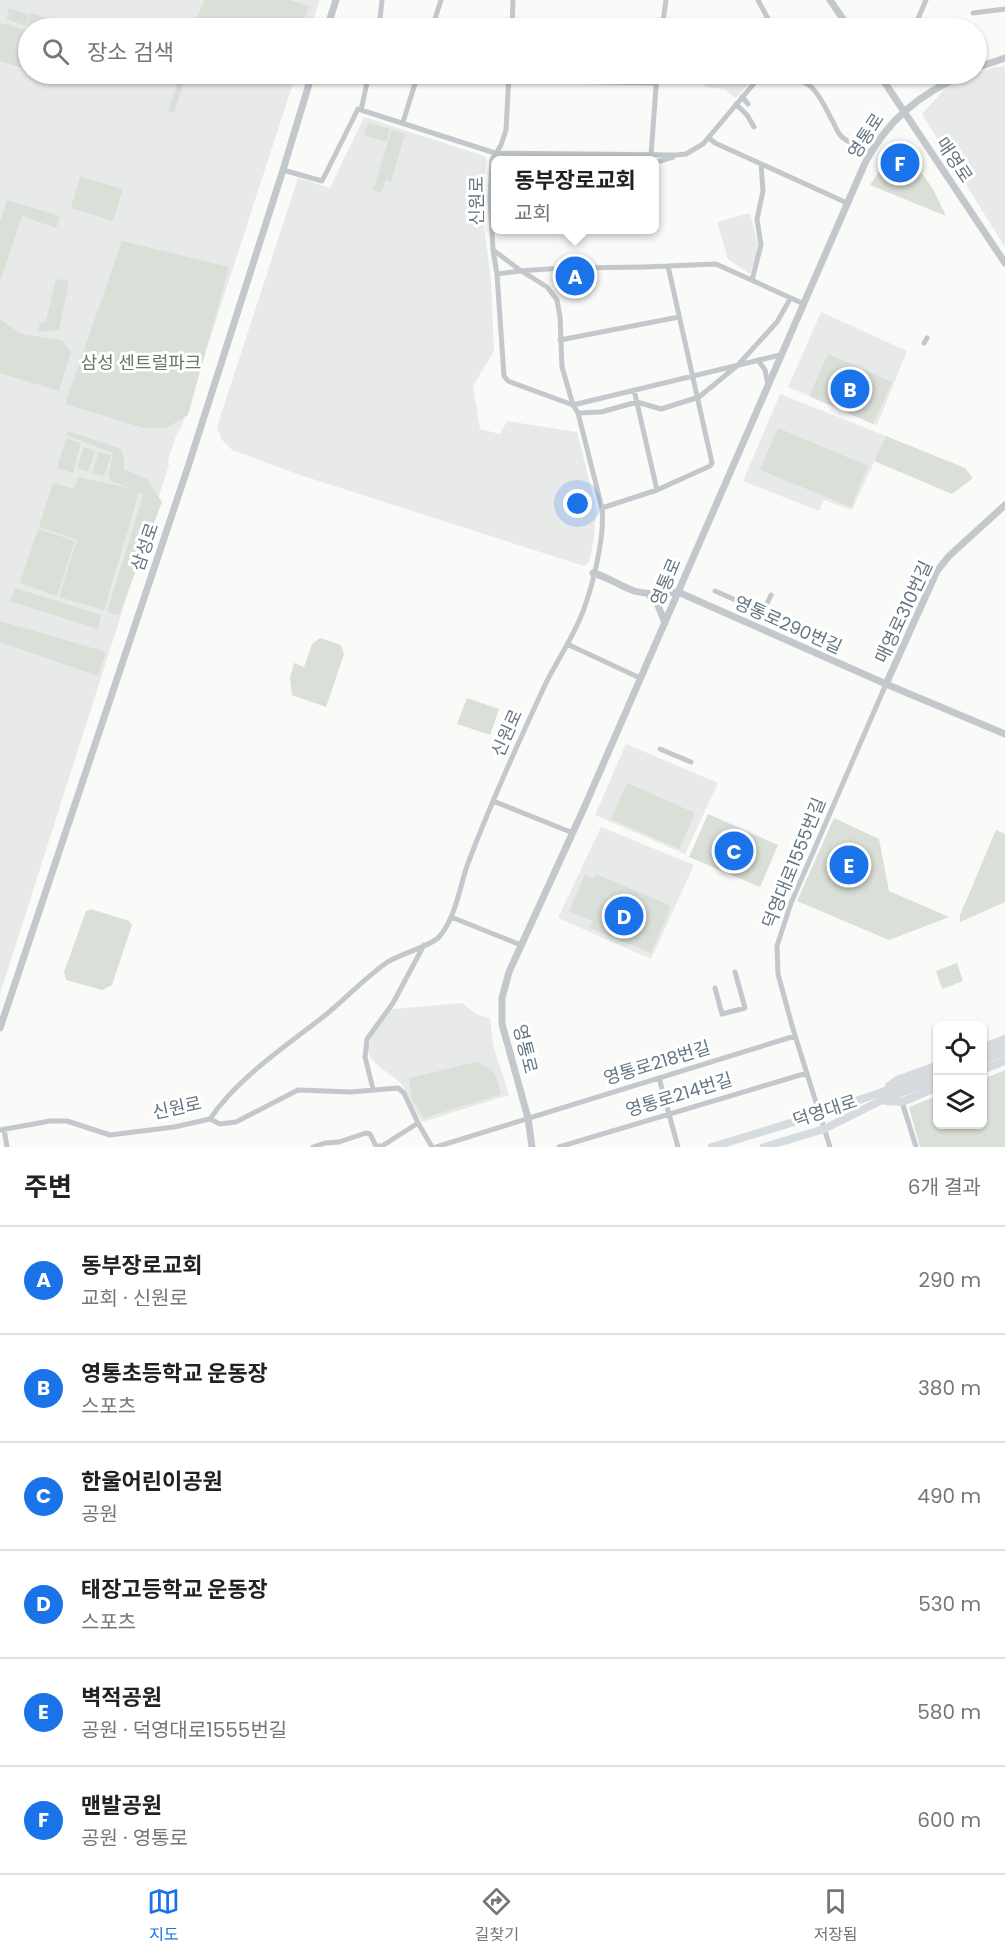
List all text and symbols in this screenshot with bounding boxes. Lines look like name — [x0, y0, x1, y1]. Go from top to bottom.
search box — [18, 18, 987, 84]
icon: search — [39, 35, 72, 68]
text: 장소 검색 — [87, 37, 174, 68]
street label: 영통로 — [842, 108, 890, 163]
street label: 매영로 — [930, 132, 979, 187]
pin: F — [880, 140, 920, 186]
popup — [491, 156, 659, 234]
text: 동부장로교회 — [514, 165, 636, 196]
street label: 신원로 — [464, 176, 489, 226]
text: 교회 — [514, 199, 551, 227]
pin: A — [556, 254, 594, 298]
park label: 삼성 센트럴파크 — [81, 350, 201, 375]
pin: B — [830, 366, 870, 412]
your location — [563, 489, 592, 518]
street label: 삼성로 — [125, 519, 164, 574]
street label: 영통로 — [644, 554, 687, 610]
street label: 매영로310번길 — [869, 556, 938, 667]
street label: 영통로290번길 — [730, 590, 846, 660]
street label: 신원로 — [485, 705, 528, 761]
street label: 덕영대로1555번길 — [756, 794, 831, 932]
pin: C — [714, 828, 754, 874]
pin: E — [830, 842, 868, 888]
pin: D — [604, 894, 644, 938]
map controls — [933, 1021, 987, 1129]
button: locate — [933, 1021, 987, 1075]
street label: 영통로 — [507, 1022, 544, 1076]
street label: 영통로218번길 — [600, 1034, 713, 1091]
street label: 영통로214번길 — [622, 1066, 735, 1123]
button: layers — [933, 1075, 987, 1129]
street label: 덕영대로 — [789, 1088, 860, 1133]
street label: 신원로 — [150, 1090, 204, 1125]
text: 주변 — [24, 1169, 72, 1205]
text: 6개 결과 — [908, 1173, 981, 1201]
text: 동부장로교회 — [81, 1250, 202, 1281]
text: A — [36, 1266, 51, 1294]
text: 290 m — [918, 1266, 981, 1294]
text: 교회 · 신원로 — [81, 1284, 188, 1312]
text: 영통초등학교 운동장 — [81, 1358, 268, 1389]
text: B — [37, 1374, 50, 1402]
text: 380 m — [918, 1374, 981, 1402]
text: 스포츠 — [81, 1392, 136, 1420]
text: 한울어린이공원 — [81, 1466, 223, 1497]
text: C — [36, 1482, 51, 1510]
text: 490 m — [917, 1482, 981, 1510]
text: 공원 — [81, 1500, 118, 1528]
text: 태장고등학교 운동장 — [81, 1574, 268, 1605]
text: D — [36, 1590, 51, 1618]
text: 530 m — [918, 1590, 981, 1618]
text: 스포츠 — [81, 1608, 136, 1636]
text: 벽적공원 — [81, 1682, 162, 1713]
text: E — [38, 1698, 49, 1726]
text: 580 m — [917, 1698, 981, 1726]
text: 공원 · 덕영대로1555번길 — [81, 1716, 287, 1744]
text: 맨발공원 — [81, 1790, 162, 1821]
text: F — [38, 1806, 49, 1834]
text: 600 m — [917, 1806, 981, 1834]
text: 공원 · 영통로 — [81, 1824, 188, 1852]
tab: 지도 — [147, 1885, 180, 1947]
tab: 길찾기 — [475, 1885, 519, 1947]
tab: 저장됨 — [814, 1885, 858, 1947]

